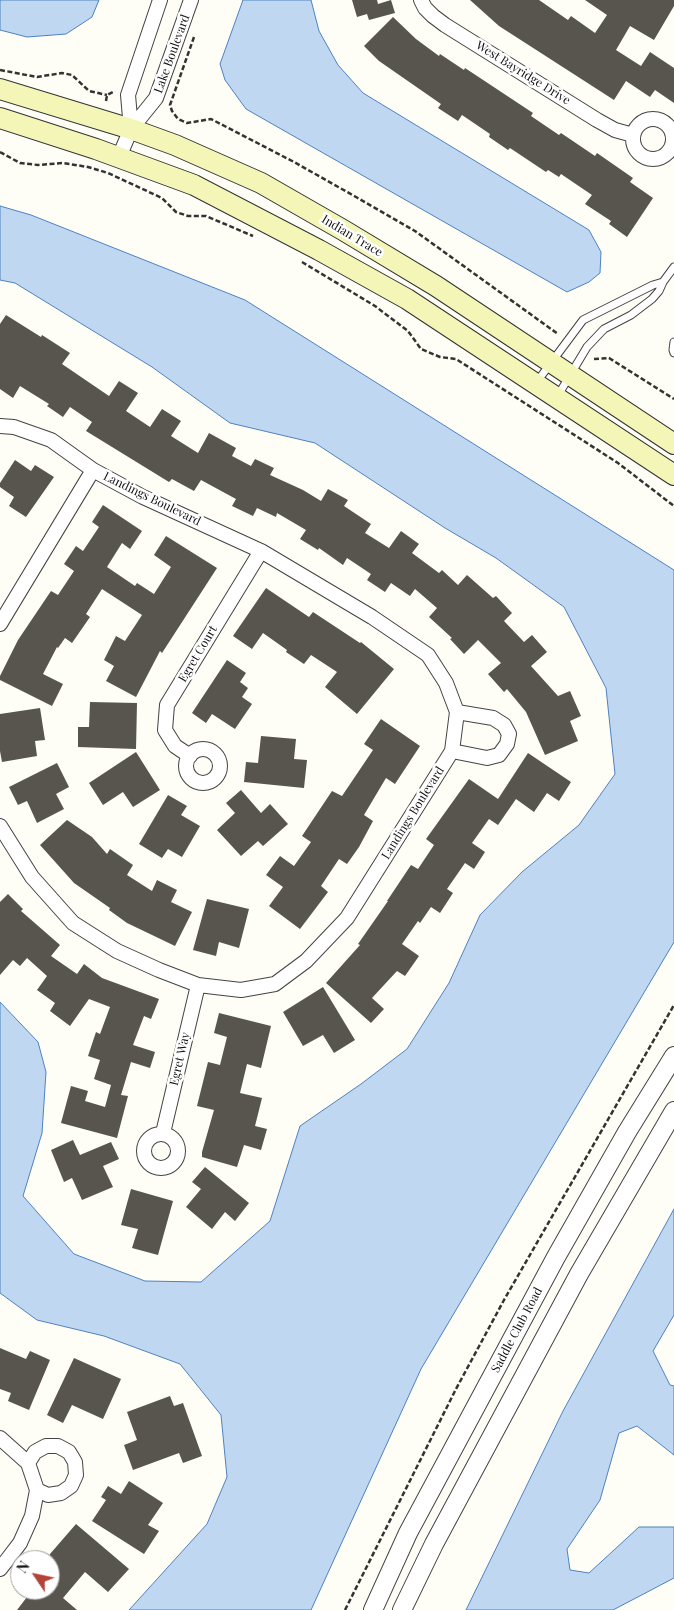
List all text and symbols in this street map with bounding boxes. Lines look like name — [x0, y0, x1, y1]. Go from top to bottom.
street label: Lake Boulevard — [151, 13, 193, 95]
street label: West Bayridge Drive — [473, 38, 573, 108]
street label: Indian Trace — [319, 212, 385, 260]
street label: Landings Boulevard — [101, 469, 203, 529]
street label: Egret Court — [175, 623, 221, 685]
street label: Landings Boulevard — [379, 764, 447, 862]
street label: Egret Way — [167, 1031, 193, 1087]
street label: Saddle Club Road — [488, 1285, 546, 1375]
north arrow — [10, 1550, 60, 1600]
text: N — [12, 1557, 34, 1576]

